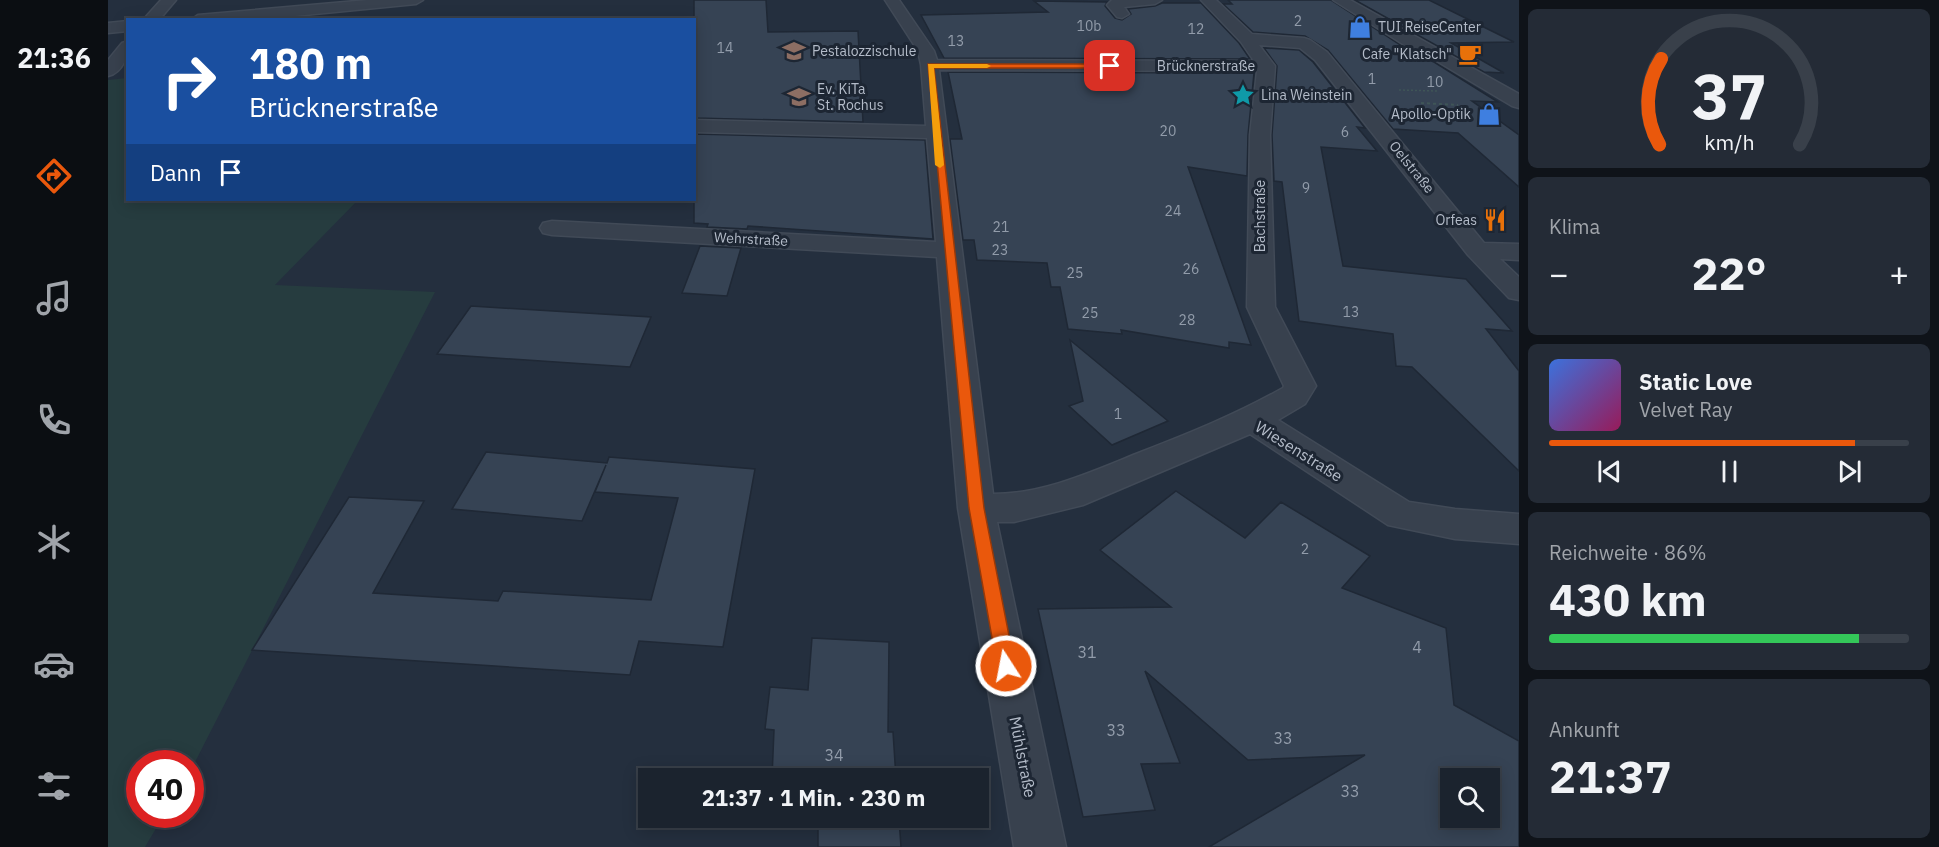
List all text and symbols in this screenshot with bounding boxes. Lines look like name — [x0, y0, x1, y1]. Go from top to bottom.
house number: 2 — [1294, 12, 1302, 30]
shop icon: TUI ReiseCenter — [1347, 14, 1373, 40]
house number: 10b — [1077, 17, 1101, 35]
place label: TUI ReiseCenter — [1378, 18, 1481, 36]
house number: 12 — [1188, 20, 1204, 38]
house number: 13 — [948, 32, 964, 50]
text: 180 m — [249, 36, 372, 91]
school or university icon: Pestalozzischule — [781, 38, 807, 64]
house number: 14 — [717, 39, 733, 57]
text: 21:36 — [17, 40, 91, 75]
pin — [1084, 40, 1135, 91]
cafe icon: Cafe "Klatsch" — [1457, 41, 1483, 67]
icon: right — [150, 42, 228, 120]
place label: Pestalozzischule — [812, 42, 917, 60]
place label: Cafe "Klatsch" — [1362, 45, 1452, 63]
icon: arrive — [1093, 49, 1126, 82]
text: 37 — [1692, 55, 1766, 136]
street label: Brücknerstraße — [1157, 57, 1255, 75]
house number: 1 — [1368, 70, 1376, 88]
house number: 10 — [1427, 73, 1443, 91]
place label: Ev. KiTa St. Rochus — [817, 80, 884, 114]
place icon: Lina Weinstein — [1230, 82, 1256, 108]
school or university icon: Ev. KiTa St. Rochus — [786, 84, 812, 110]
place label: Lina Weinstein — [1261, 86, 1352, 104]
text: Brücknerstraße — [249, 89, 439, 124]
shop icon: Apollo-Optik — [1476, 101, 1502, 127]
place label: Apollo-Optik — [1391, 105, 1472, 123]
house number: 20 — [1160, 122, 1176, 140]
house number: 6 — [1341, 123, 1349, 141]
text: km/h — [1704, 129, 1754, 157]
street label: Oelstraße — [1385, 137, 1439, 197]
icon: directions — [33, 155, 75, 197]
icon: arrive — [214, 156, 247, 189]
text: Dann — [150, 158, 202, 187]
street label: Bachstraße — [1251, 179, 1269, 252]
house number: 9 — [1302, 179, 1310, 197]
house number: 24 — [1165, 202, 1181, 220]
restaurant icon: Orfeas — [1482, 207, 1508, 233]
place label: Orfeas — [1435, 211, 1477, 229]
text: Klima — [1549, 213, 1600, 240]
house number: 21 — [993, 218, 1009, 236]
street label: Wehrstraße — [714, 228, 789, 250]
house number: 23 — [992, 241, 1008, 259]
text: 22° — [1691, 244, 1767, 302]
text: − — [1549, 252, 1569, 295]
text: + — [1889, 252, 1909, 295]
house number: 26 — [1183, 260, 1199, 278]
house number: 25 — [1067, 264, 1083, 282]
icon: music — [33, 277, 75, 319]
house number: 13 — [1343, 303, 1359, 321]
house number: 25 — [1082, 304, 1098, 322]
house number: 28 — [1179, 311, 1195, 329]
text: Static Love — [1639, 367, 1752, 396]
text: Velvet Ray — [1639, 396, 1732, 423]
icon: phone — [33, 399, 75, 441]
house number: 1 — [1114, 405, 1122, 423]
street label: Wiesenstraße — [1252, 416, 1347, 486]
icon: previous — [1593, 455, 1626, 488]
icon: pause — [1713, 455, 1746, 488]
icon: next — [1833, 455, 1866, 488]
icon: climate — [33, 521, 75, 563]
text: Reichweite · 86% — [1549, 539, 1706, 566]
house number: 2 — [1301, 540, 1309, 558]
text: 430 km — [1549, 570, 1707, 628]
position arrow — [974, 634, 1038, 698]
house number: 4 — [1412, 637, 1422, 657]
house number: 31 — [1077, 642, 1097, 662]
icon: car — [33, 643, 75, 685]
street label: Mühlstraße — [1005, 715, 1041, 799]
text: Ankunft — [1549, 716, 1620, 743]
house number: 33 — [1106, 720, 1126, 740]
house number: 33 — [1273, 728, 1293, 748]
house number: 34 — [824, 745, 844, 765]
text: 21:37 — [1549, 747, 1672, 805]
speed limit sign: 40 — [126, 750, 204, 828]
icon: filters — [33, 765, 75, 807]
map controls — [1440, 768, 1500, 828]
button: search — [1440, 768, 1500, 828]
house number: 33 — [1340, 781, 1360, 801]
text: 21:37 · 1 Min. · 230 m — [702, 783, 925, 812]

